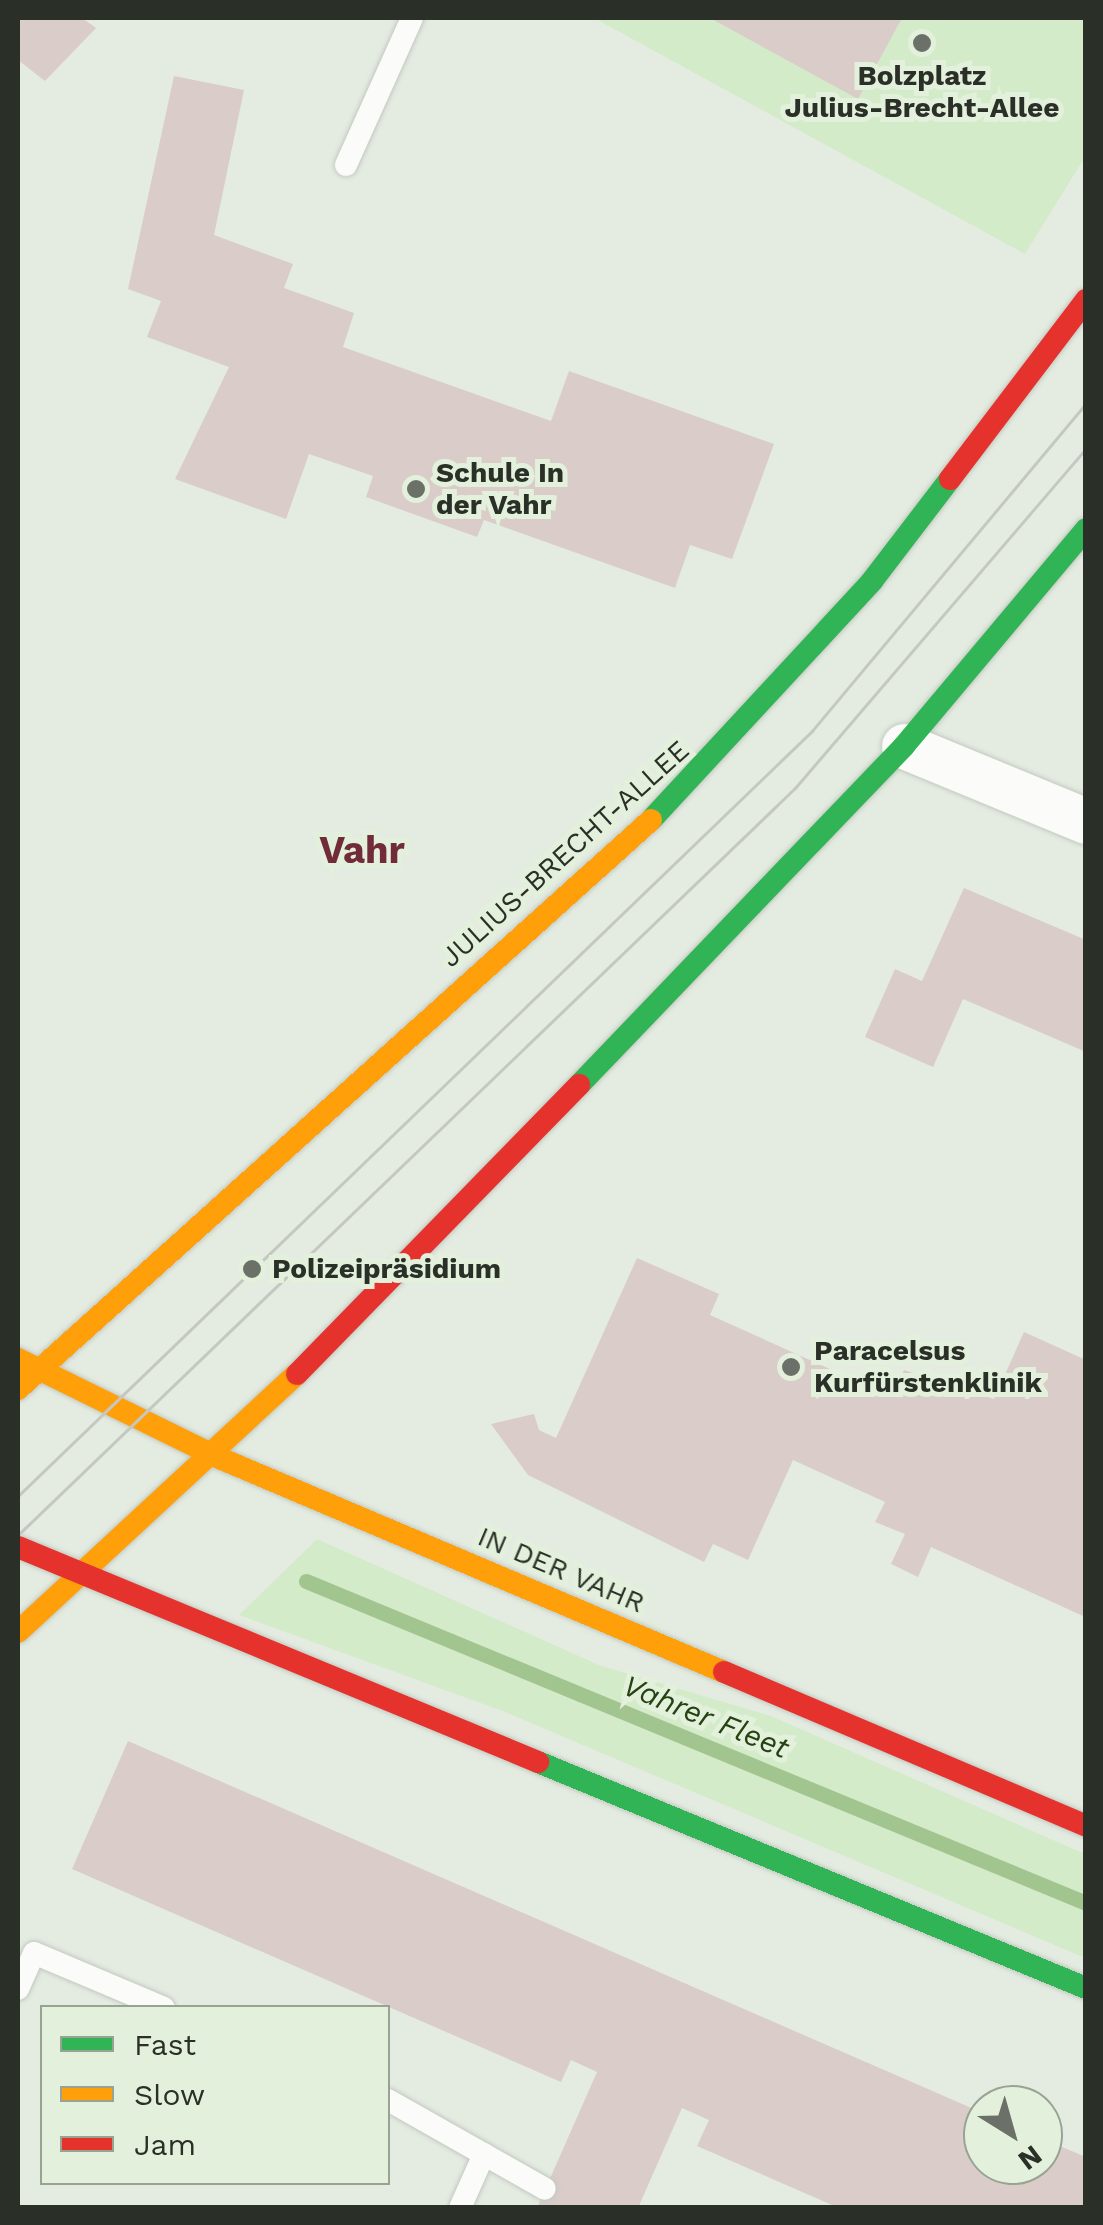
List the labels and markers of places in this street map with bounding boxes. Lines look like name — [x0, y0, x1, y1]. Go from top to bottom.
marker: Bolzplatz Julius-Brecht-Allee — [911, 32, 933, 54]
place label: Bolzplatz Julius-Brecht-Allee — [785, 59, 1059, 125]
place label: Schule In der Vahr — [436, 456, 564, 522]
marker: Schule In der Vahr — [405, 478, 427, 500]
place label: Polizeipräsidium — [272, 1252, 501, 1286]
marker: Polizeipräsidium — [241, 1258, 263, 1280]
place label: Paracelsus Kurfürstenklinik — [814, 1334, 1042, 1400]
marker: Paracelsus Kurfürstenklinik — [778, 1354, 804, 1380]

